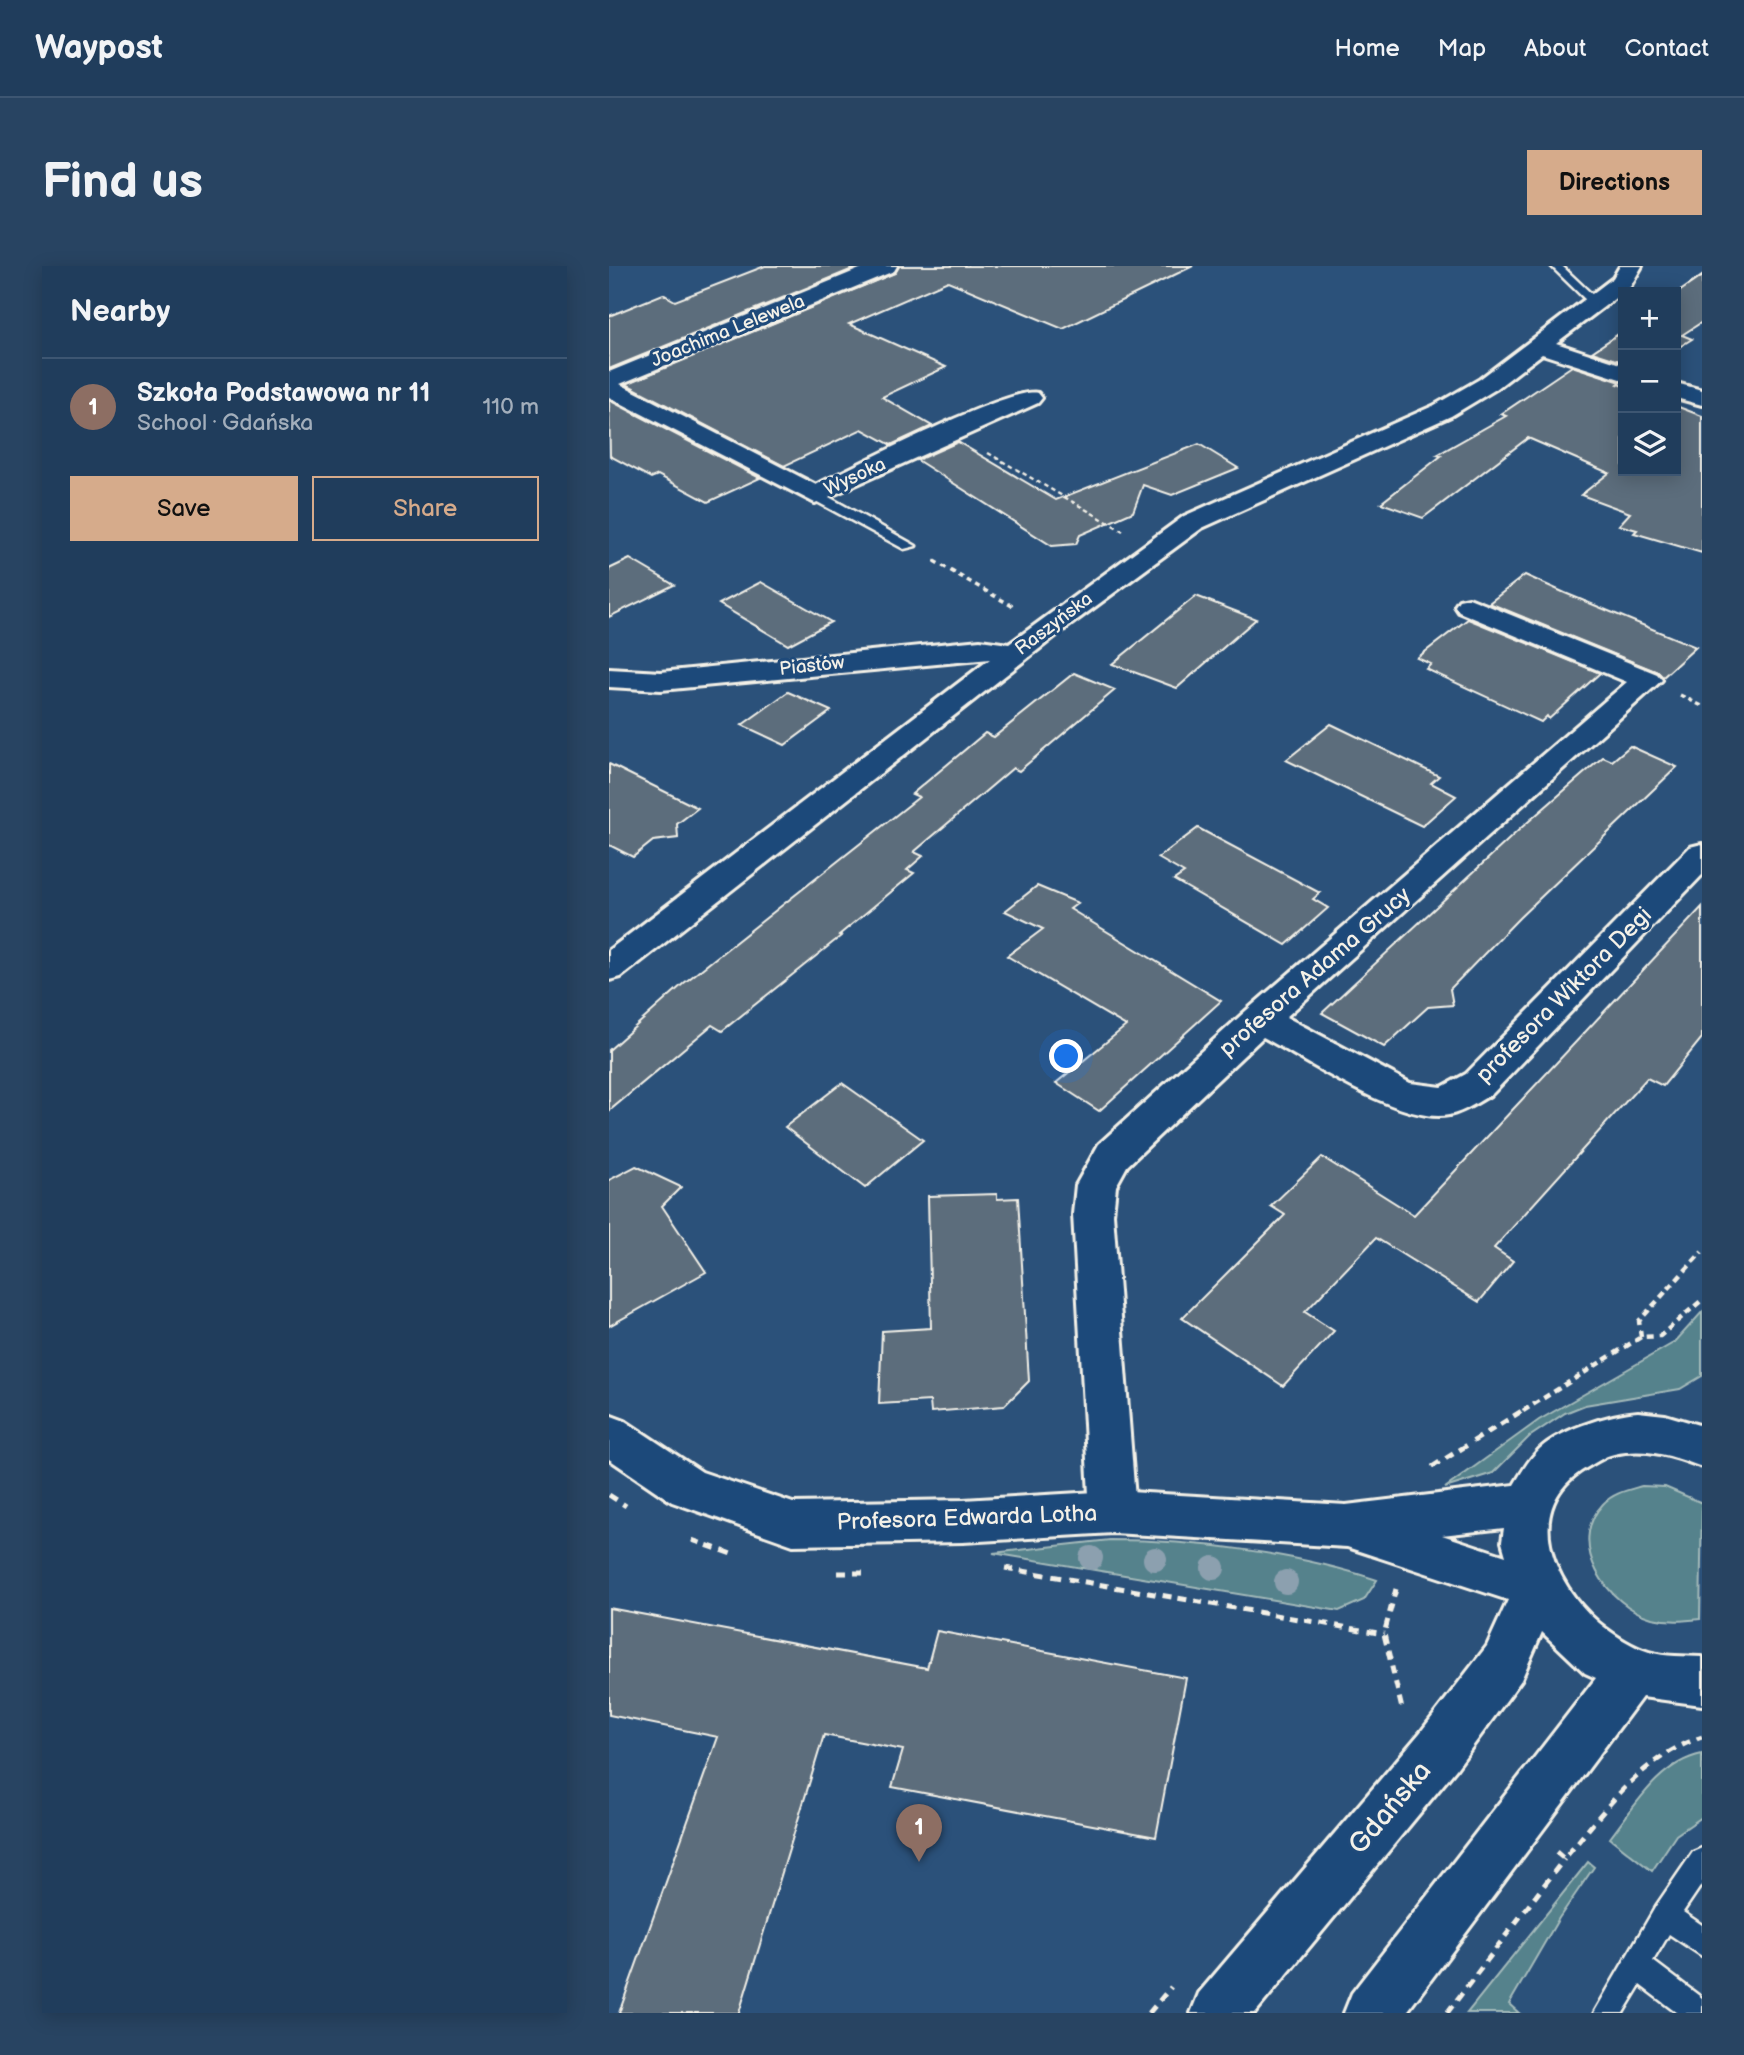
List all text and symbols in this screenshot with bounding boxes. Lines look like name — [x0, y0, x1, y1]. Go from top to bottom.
text: Waypost — [35, 28, 163, 68]
text: Home — [1335, 34, 1400, 63]
text: Map — [1438, 34, 1486, 63]
text: About — [1524, 34, 1586, 63]
text: Contact — [1624, 34, 1709, 63]
button: Directions — [1527, 150, 1702, 215]
text: Find us — [42, 153, 203, 212]
map controls — [1618, 287, 1681, 476]
button: + — [1618, 287, 1681, 350]
street label: Joachima Lelewela — [648, 290, 808, 372]
text: Nearby — [70, 294, 170, 330]
button: − — [1618, 350, 1681, 413]
text: Szkoła Podstawowa nr 11 — [137, 378, 430, 409]
text: 1 — [88, 393, 98, 421]
text: 110 m — [482, 393, 539, 421]
text: School · Gdańska — [137, 409, 313, 437]
button: layers — [1618, 413, 1681, 476]
street label: Wysoka — [820, 453, 890, 501]
button: Save — [70, 476, 298, 541]
button: Share — [312, 476, 539, 541]
street label: Raszyńska — [1011, 587, 1097, 661]
street label: Piastów — [778, 651, 846, 681]
street label: profesora Adama Grucy — [1214, 881, 1417, 1063]
street label: profesora Wiktora Degi — [1470, 901, 1658, 1089]
your location — [1049, 1039, 1083, 1073]
street label: Profesora Edwarda Lotha — [836, 1499, 1098, 1537]
street label: Gdańska — [1342, 1755, 1438, 1861]
pin: 1 — [896, 1804, 942, 1862]

